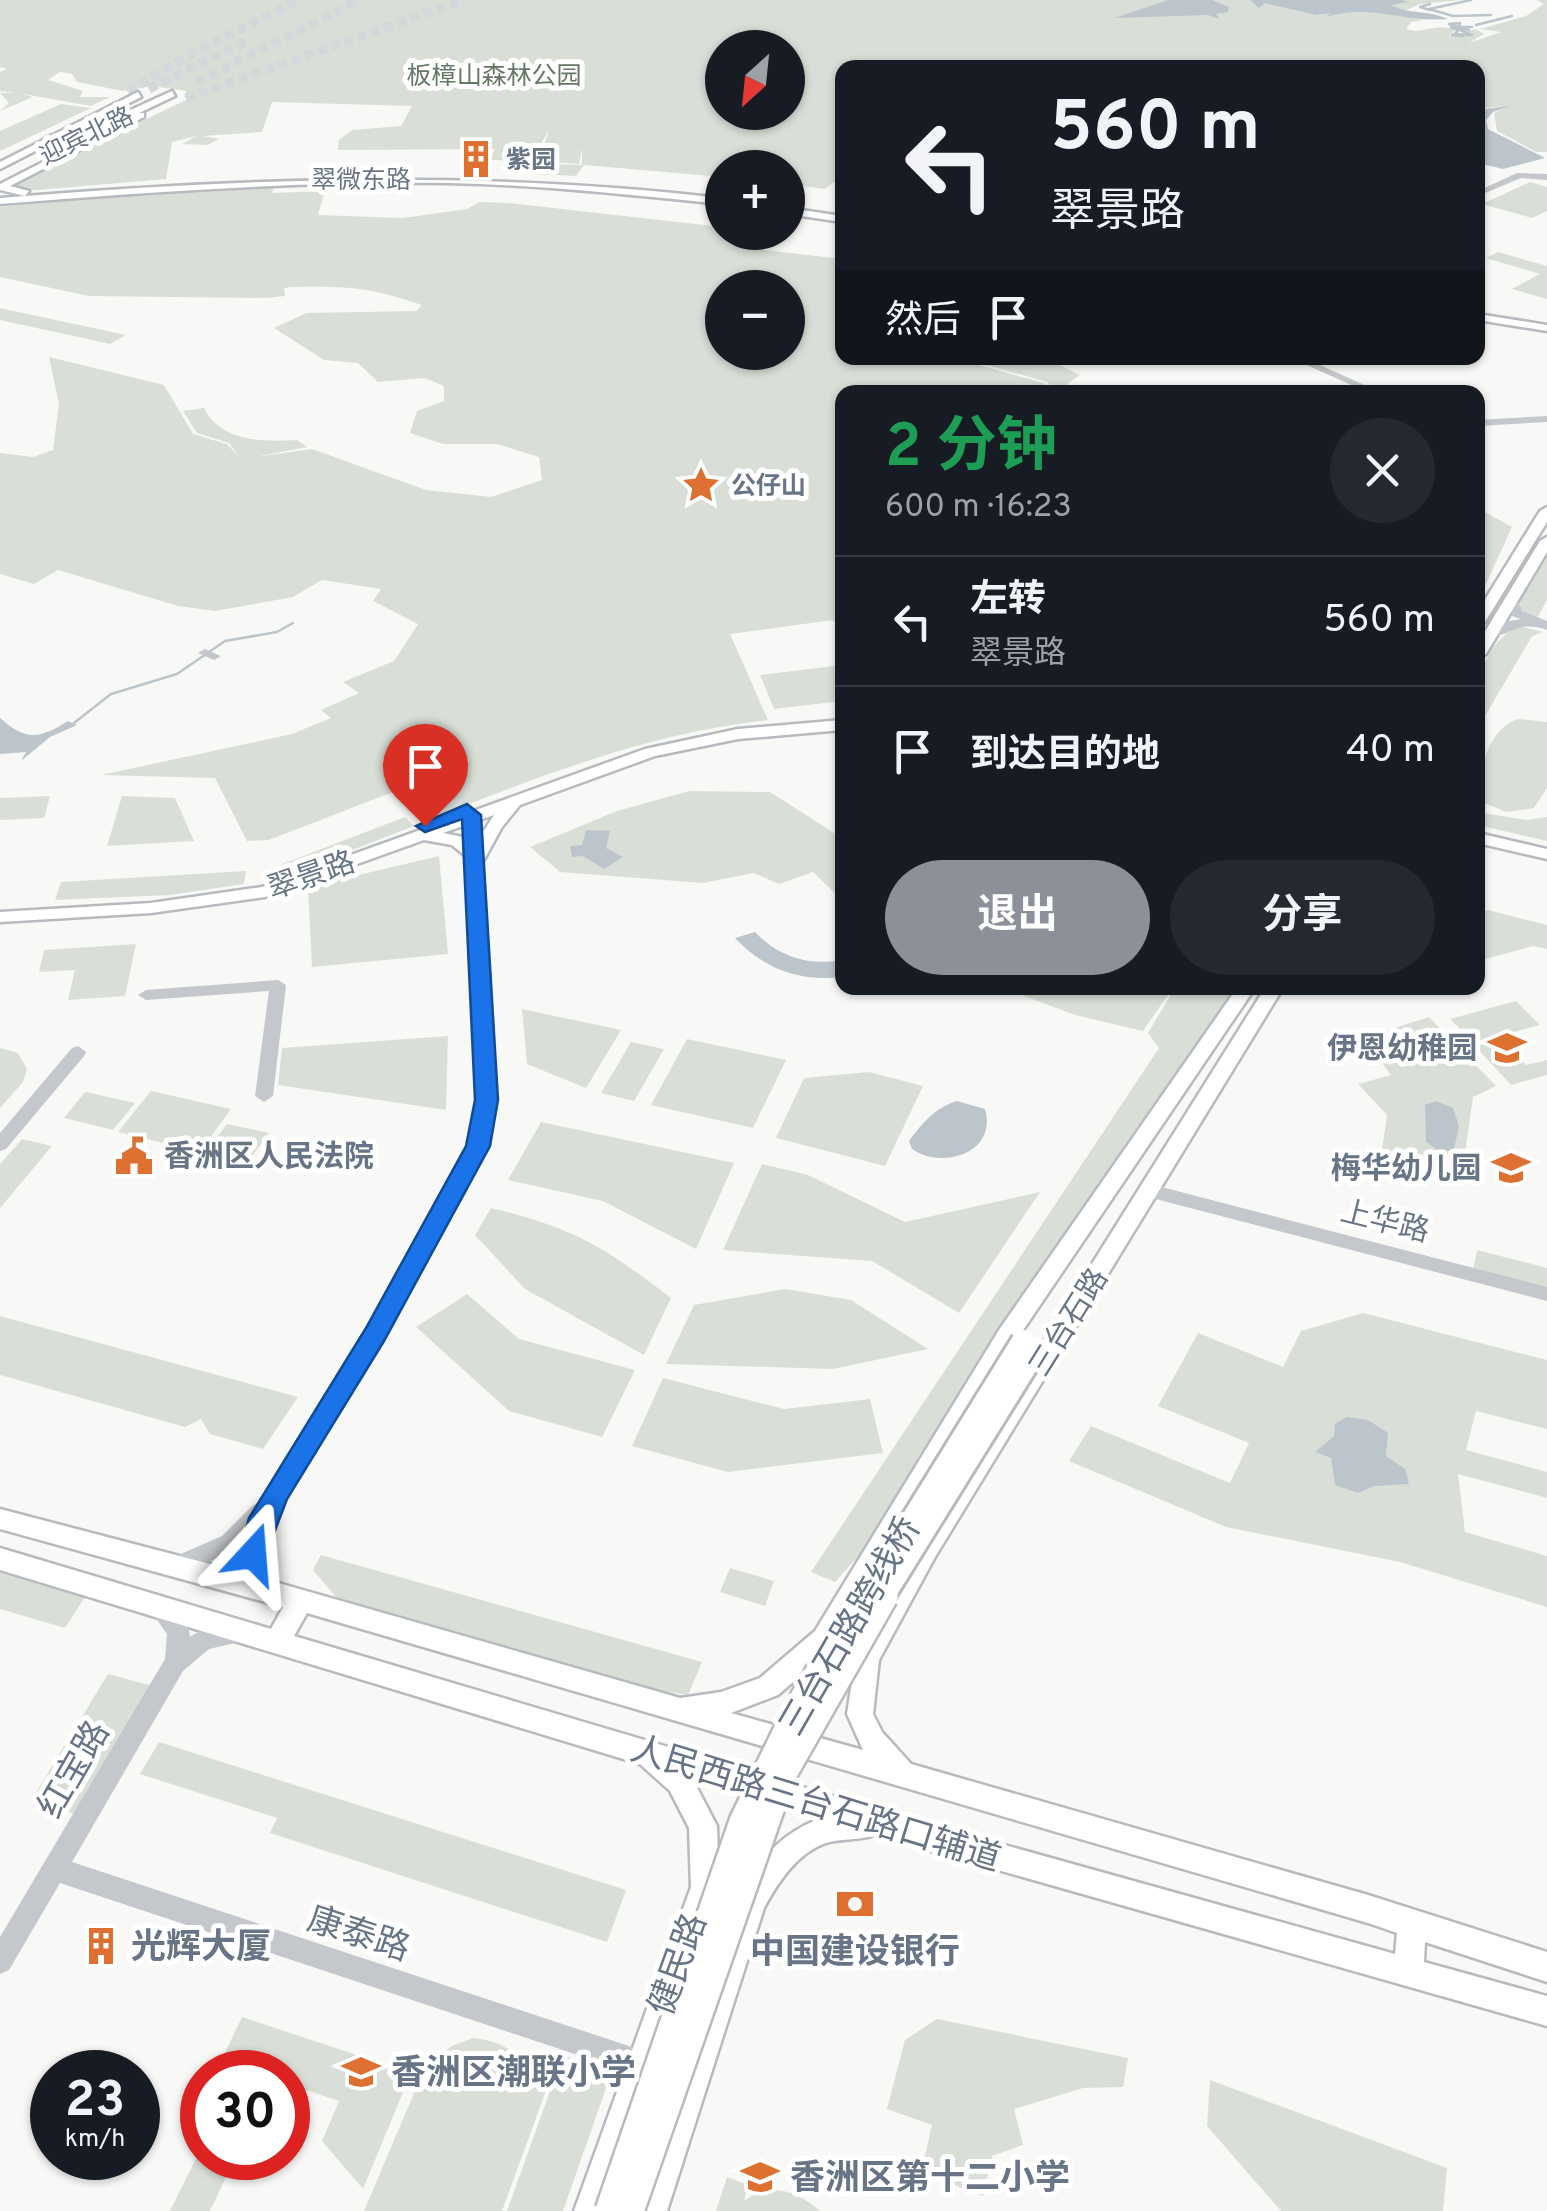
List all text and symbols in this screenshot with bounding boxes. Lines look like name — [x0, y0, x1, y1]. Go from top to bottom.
north arrow — [705, 30, 805, 130]
map controls — [705, 30, 805, 370]
park label: 板樟山森林公园 — [406, 62, 582, 94]
text: 560 m — [1050, 86, 1261, 175]
icon: left — [885, 100, 1015, 230]
street label: 迎宾北路 — [35, 101, 139, 174]
building icon: 紫园 — [455, 138, 497, 180]
place label: 紫园 — [506, 146, 556, 178]
button: + — [705, 150, 805, 250]
street label: 翠微东路 — [311, 166, 411, 198]
text: 翠景路 — [1050, 185, 1185, 242]
button: − — [705, 270, 805, 370]
icon: arrive — [981, 290, 1036, 345]
text: 然后 — [885, 298, 961, 347]
text: 2 分钟 — [885, 412, 1057, 488]
button: close — [1330, 418, 1435, 523]
place icon: 公仔山 — [680, 464, 722, 506]
place label: 公仔山 — [731, 472, 806, 504]
text: 600 m · 16:23 — [885, 488, 1072, 528]
text: 左转 — [970, 577, 1046, 626]
icon: left — [885, 594, 940, 649]
text: 560 m — [1323, 597, 1435, 646]
text: 翠景路 — [970, 635, 1066, 675]
pin — [383, 724, 468, 827]
icon: arrive — [885, 724, 940, 779]
text: 40 m — [1346, 727, 1435, 776]
text: 到达目的地 — [970, 732, 1160, 781]
icon: arrive — [398, 739, 453, 794]
street label: 翠景路 — [263, 845, 360, 910]
button: 退出 — [885, 860, 1150, 975]
button: 分享 — [1170, 860, 1435, 975]
school or university icon: 伊恩幼稚园 — [1486, 1027, 1528, 1069]
place label: 伊恩幼稚园 — [1327, 1032, 1477, 1069]
public building icon: 香洲区人民法院 — [113, 1135, 155, 1177]
place label: 香洲区人民法院 — [164, 1140, 374, 1177]
school or university icon: 梅华幼儿园 — [1490, 1147, 1532, 1189]
place label: 梅华幼儿园 — [1331, 1152, 1481, 1189]
street label: 上华路 — [1336, 1195, 1433, 1252]
street label: 三台石路 — [1023, 1263, 1118, 1384]
position arrow — [201, 1502, 305, 1606]
street label: 三台石路跨线桥 — [771, 1510, 932, 1745]
street label: 红宝路 — [30, 1714, 121, 1827]
street label: 人民西路三台石路口辅道 — [625, 1729, 1006, 1883]
bank icon: 中国建设银行 — [834, 1883, 876, 1925]
street label: 康泰路 — [301, 1899, 415, 1973]
street label: 健民路 — [641, 1908, 718, 2022]
building icon: 光辉大厦 — [80, 1925, 122, 1967]
place label: 光辉大厦 — [131, 1927, 271, 1971]
place label: 中国建设银行 — [750, 1932, 960, 1976]
speed limit sign: 30 — [180, 2050, 310, 2180]
school or university icon: 香洲区潮联小学 — [340, 2051, 382, 2093]
place label: 香洲区潮联小学 — [391, 2053, 636, 2097]
text: 23 — [65, 2071, 125, 2134]
text: km/h — [65, 2124, 125, 2156]
school or university icon: 香洲区第十二小学 — [739, 2156, 781, 2198]
place label: 香洲区第十二小学 — [790, 2158, 1070, 2202]

